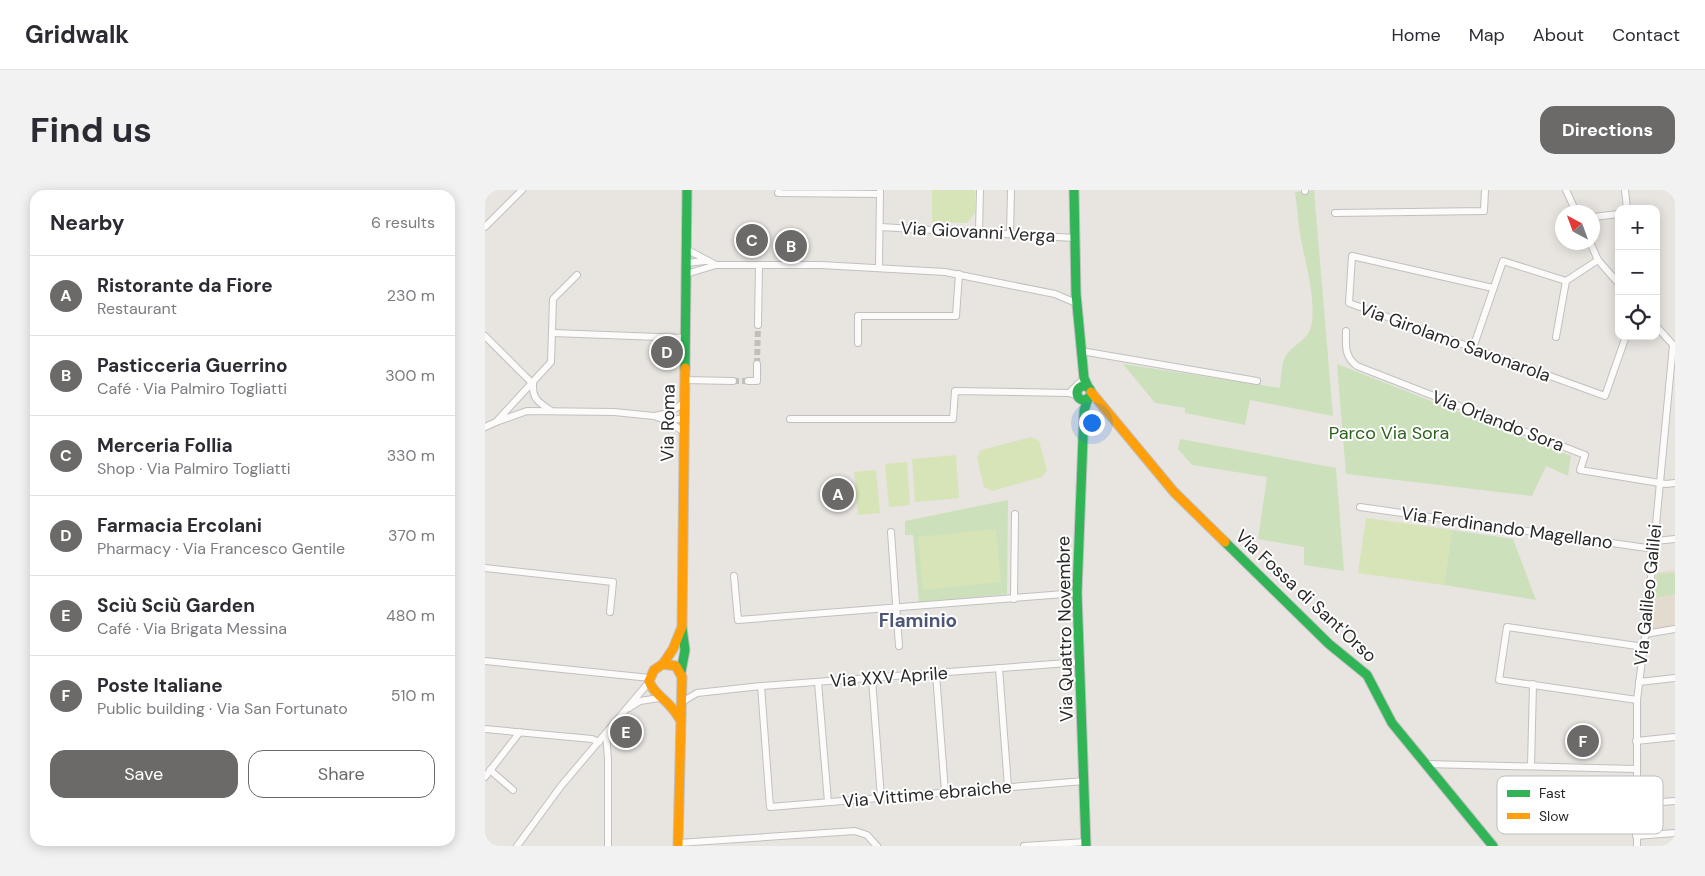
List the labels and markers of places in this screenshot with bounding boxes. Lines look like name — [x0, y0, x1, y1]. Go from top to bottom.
pin: C — [736, 221, 768, 259]
pin: B — [775, 227, 807, 265]
pin: D — [651, 333, 683, 371]
pin: A — [822, 475, 854, 513]
pin: E — [610, 713, 642, 751]
pin: F — [1567, 722, 1599, 760]

